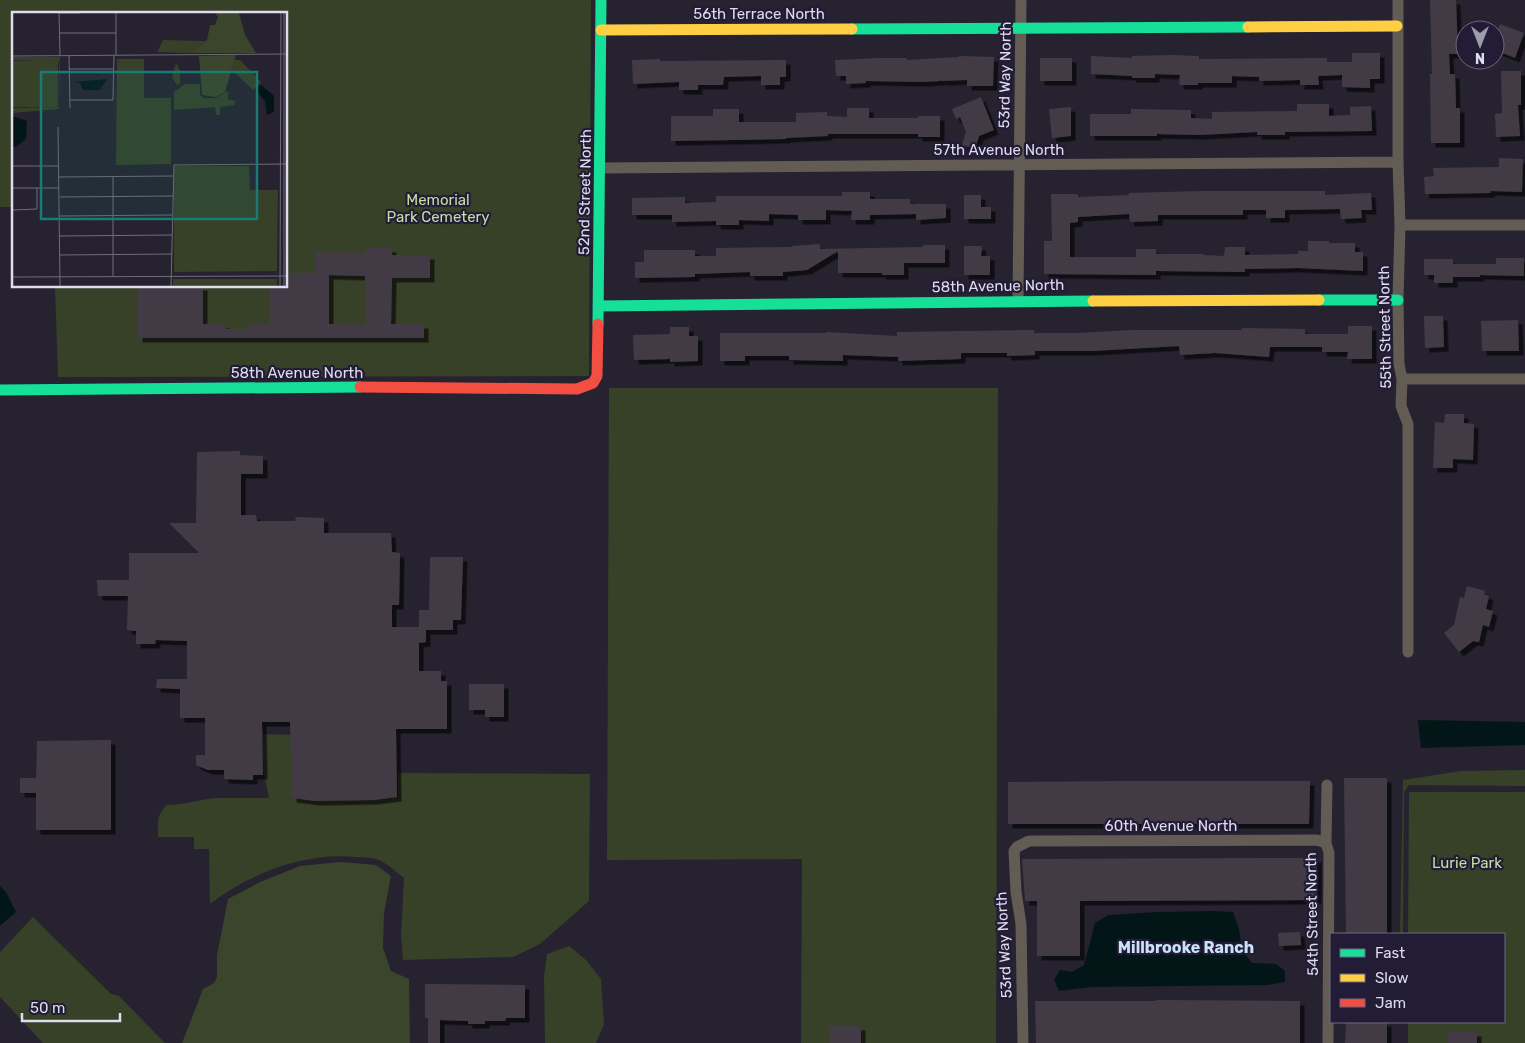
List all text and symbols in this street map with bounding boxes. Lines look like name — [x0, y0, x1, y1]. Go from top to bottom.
street label: 56th Terrace North — [693, 5, 825, 23]
inset map — [12, 12, 288, 288]
north arrow — [1455, 20, 1505, 70]
street label: 53rd Way North — [995, 21, 1015, 129]
text: N — [1475, 49, 1485, 66]
street label: 52nd Street North — [575, 129, 595, 255]
street label: 57th Avenue North — [934, 141, 1064, 159]
park label: Memorial Park Cemetery — [386, 191, 490, 226]
street label: 55th Street North — [1375, 265, 1395, 389]
street label: 58th Avenue North — [932, 276, 1064, 296]
street label: 58th Avenue North — [231, 364, 363, 382]
street label: 60th Avenue North — [1105, 817, 1237, 835]
street label: 54th Street North — [1302, 852, 1322, 976]
park label: Lurie Park — [1432, 854, 1502, 872]
street label: 53rd Way North — [992, 891, 1016, 999]
legend — [1330, 933, 1505, 1023]
district label: Millbrooke Ranch — [1118, 938, 1254, 957]
text: Fast — [1375, 944, 1405, 962]
text: Slow — [1375, 969, 1408, 987]
scale bar — [22, 990, 120, 1022]
text: Jam — [1375, 994, 1406, 1012]
text: 50 m — [30, 999, 65, 1017]

